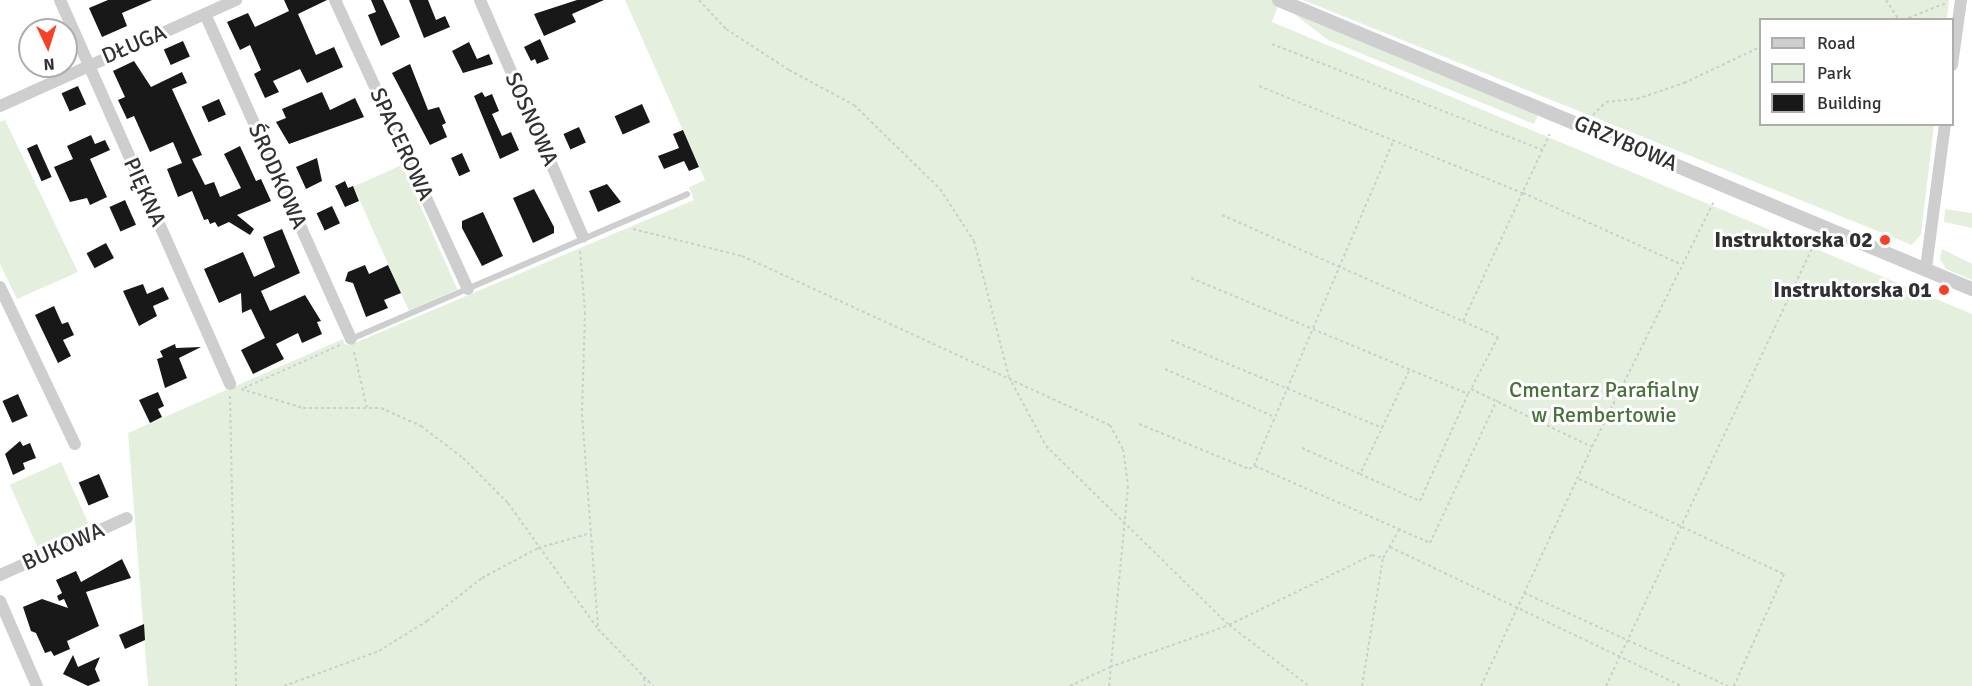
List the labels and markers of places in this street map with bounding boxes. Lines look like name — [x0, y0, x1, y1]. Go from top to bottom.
place label: Instruktorska 02 — [1714, 227, 1873, 253]
marker: Instruktorska 02 — [1878, 233, 1892, 247]
place label: Instruktorska 01 — [1773, 277, 1932, 303]
marker: Instruktorska 01 — [1937, 283, 1951, 297]

